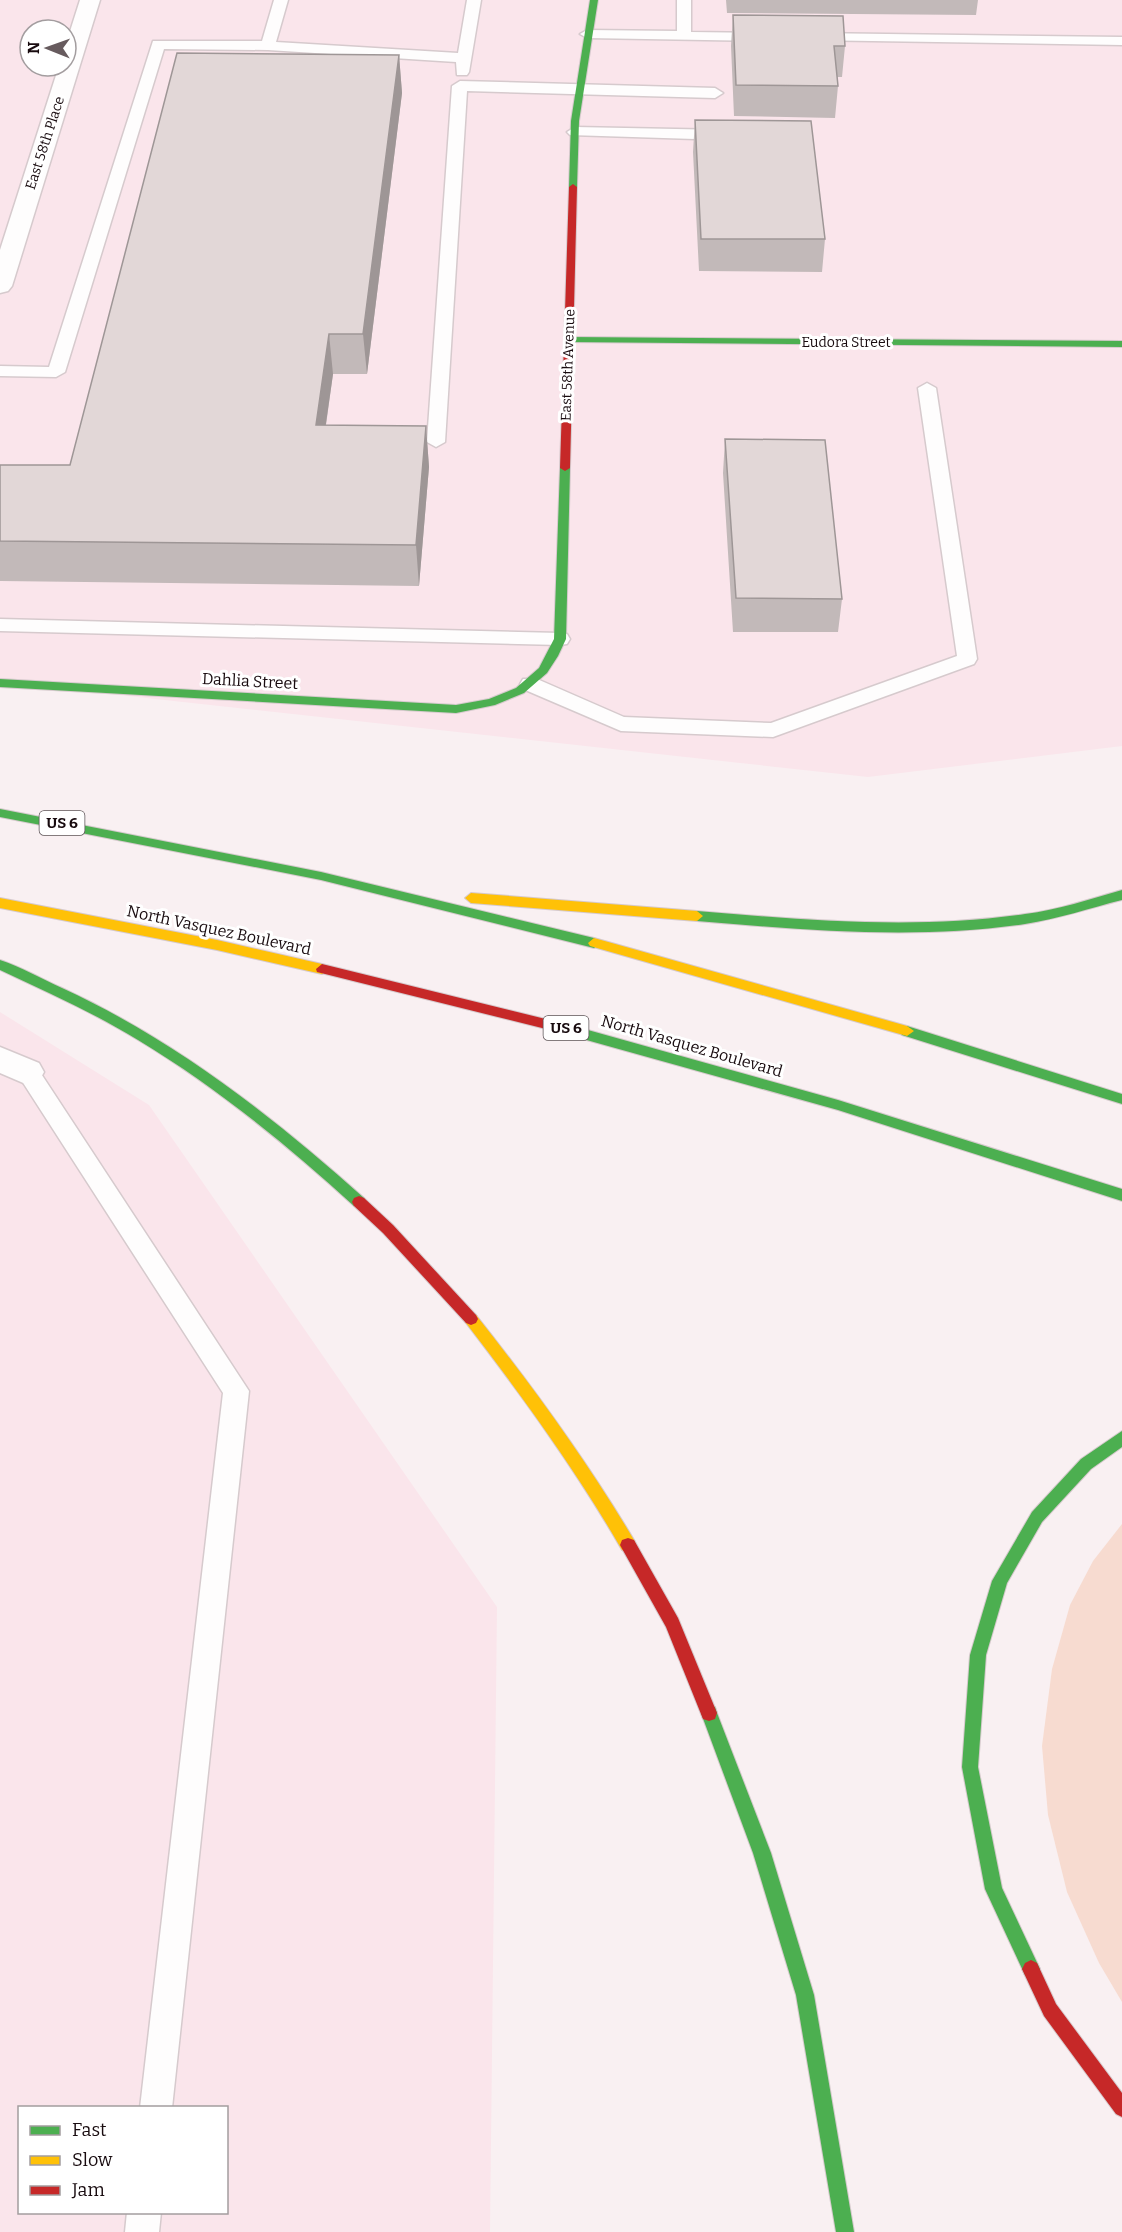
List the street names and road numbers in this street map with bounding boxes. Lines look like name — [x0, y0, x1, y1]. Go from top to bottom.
street label: East 58th Place — [22, 94, 68, 192]
street label: East 58th Avenue — [558, 309, 578, 421]
street label: Eudora Street — [801, 334, 891, 351]
street label: Dahlia Street — [201, 669, 299, 693]
road number: US 6 — [40, 811, 84, 835]
street label: North Vasquez Boulevard — [125, 901, 313, 959]
street label: North Vasquez Boulevard — [599, 1011, 785, 1081]
road number: US 6 — [544, 1016, 588, 1040]

